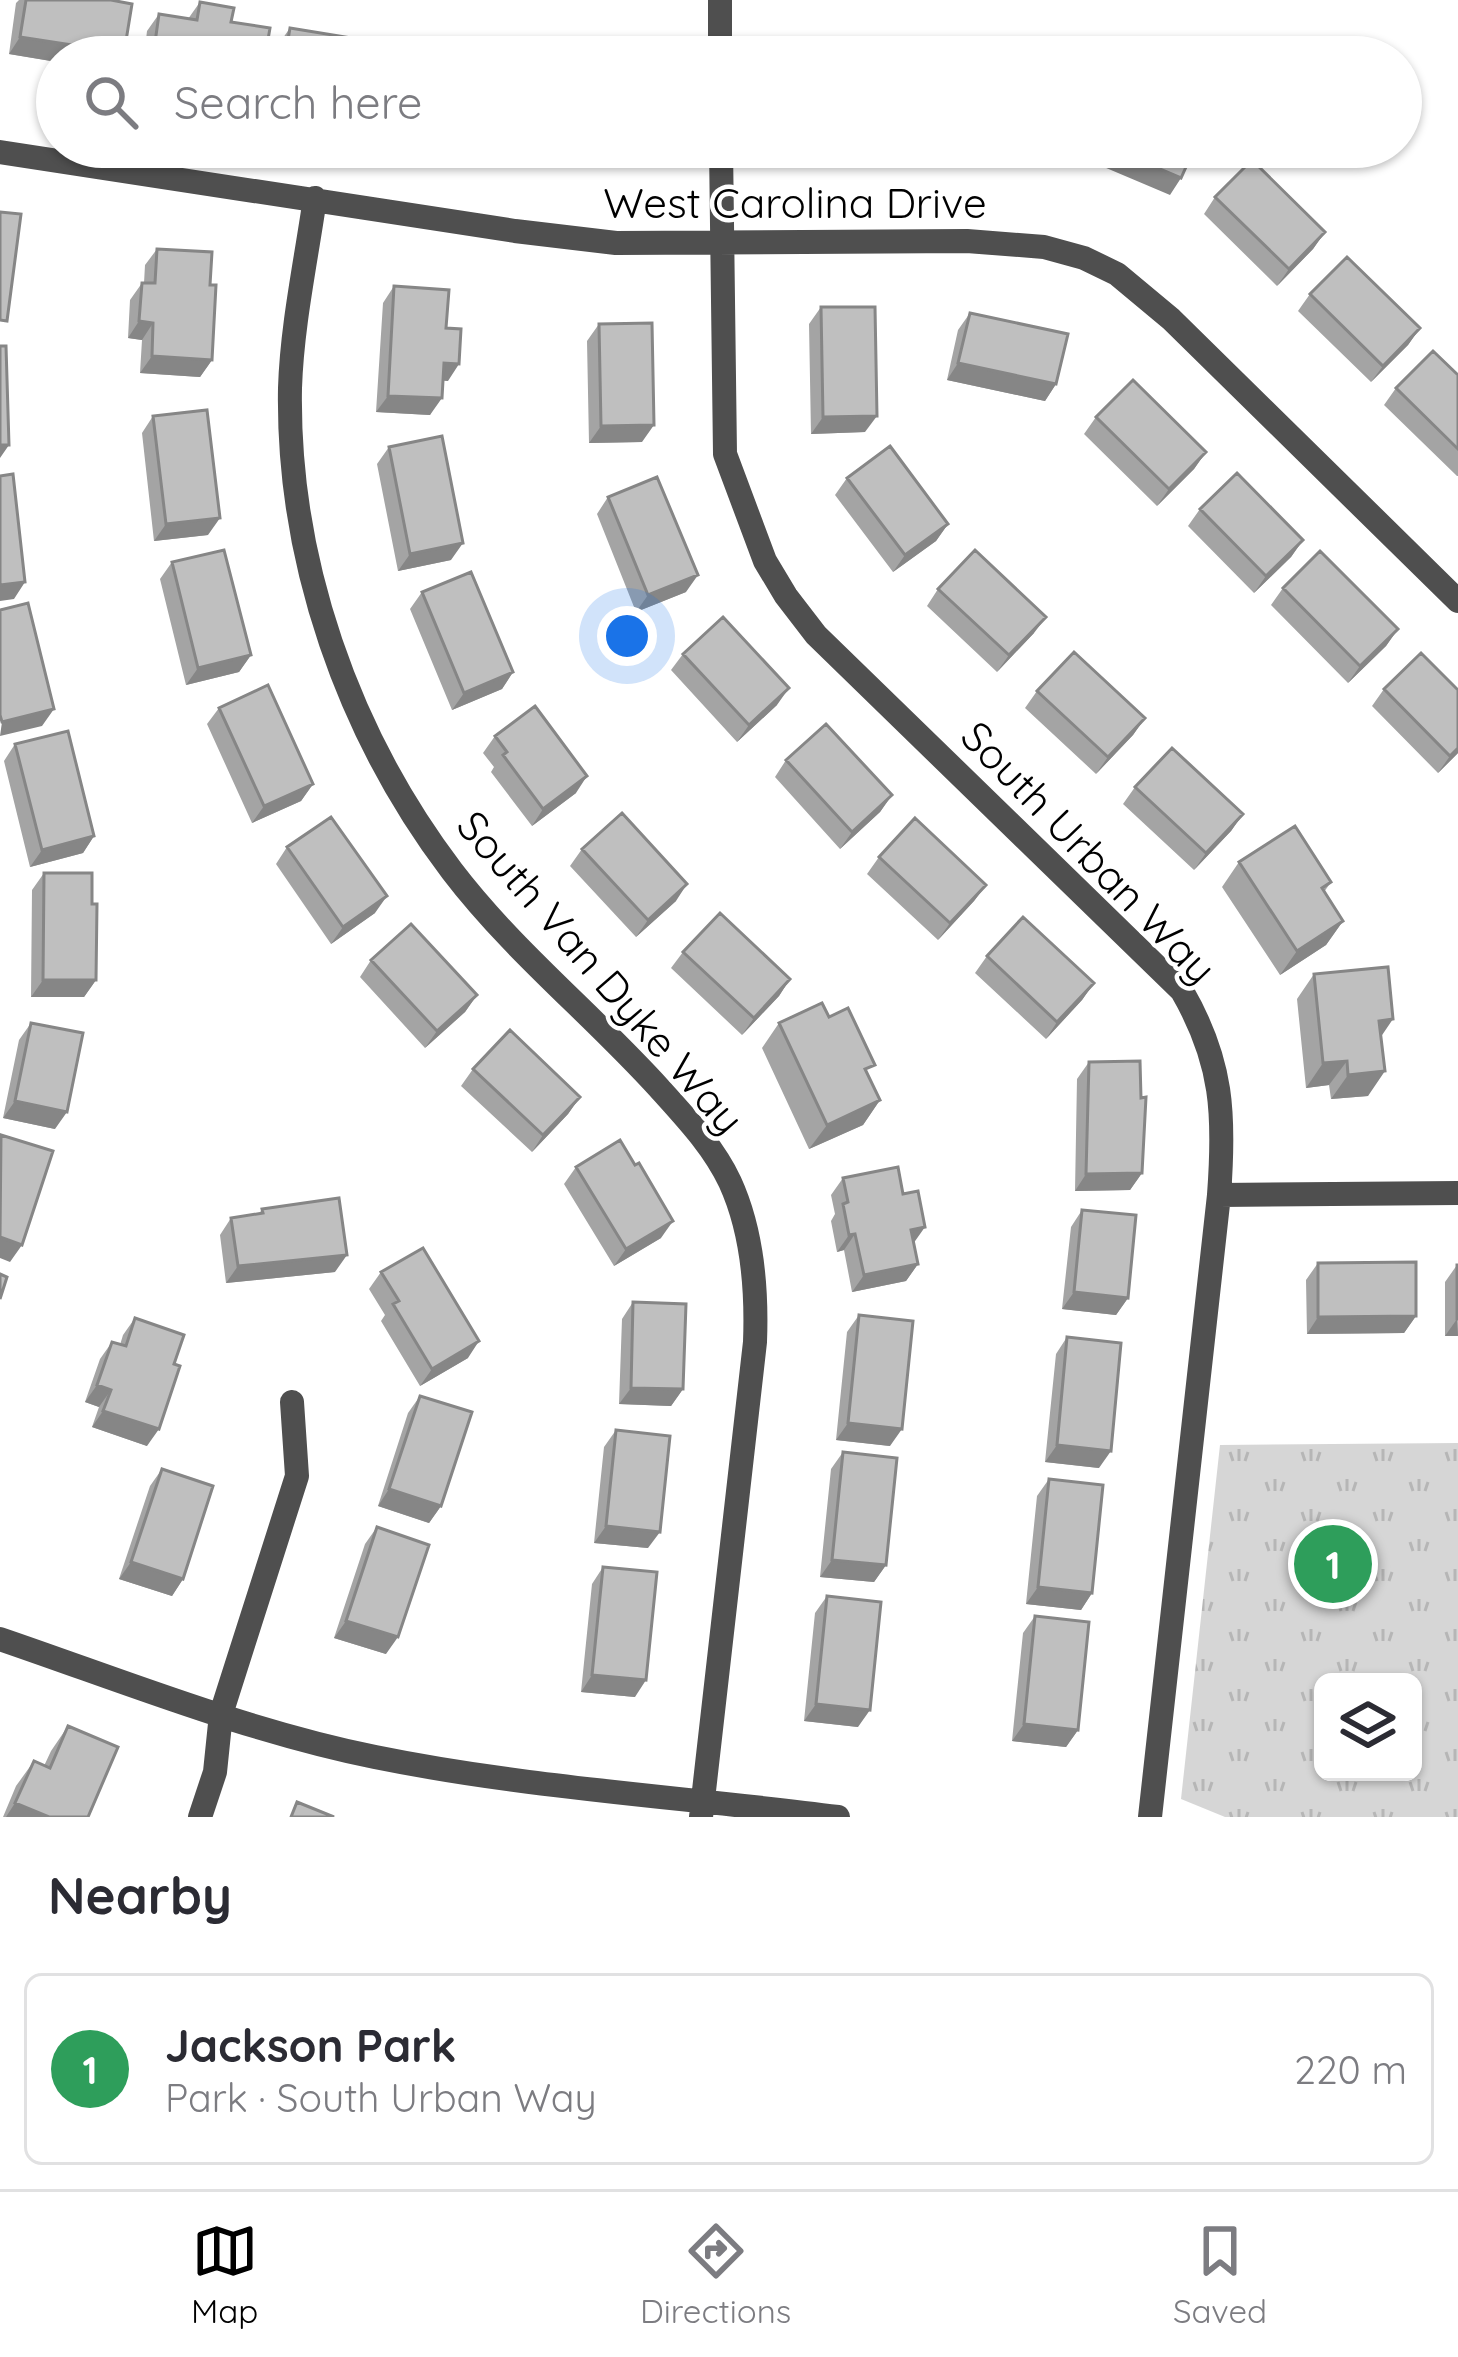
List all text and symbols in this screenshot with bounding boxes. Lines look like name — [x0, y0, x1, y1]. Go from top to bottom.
search box — [36, 36, 1422, 168]
icon: search — [78, 69, 144, 135]
text: Search here — [174, 74, 422, 130]
street label: West Carolina Drive — [603, 176, 987, 229]
your location — [597, 606, 657, 666]
street label: South Urban Way — [950, 710, 1228, 994]
street label: South Van Dyke Way — [446, 799, 756, 1145]
pin: 1 — [1294, 1519, 1372, 1609]
map controls — [1314, 1673, 1422, 1781]
button: layers — [1314, 1673, 1422, 1781]
text: Nearby — [48, 1863, 232, 1927]
text: Jackson Park — [165, 2017, 456, 2073]
text: 1 — [82, 2045, 98, 2094]
text: 220 m — [1294, 2045, 1407, 2094]
text: Park · South Urban Way — [165, 2073, 597, 2122]
tab: Map — [191, 2218, 258, 2331]
tab: Directions — [640, 2218, 791, 2331]
tab: Saved — [1173, 2218, 1267, 2331]

